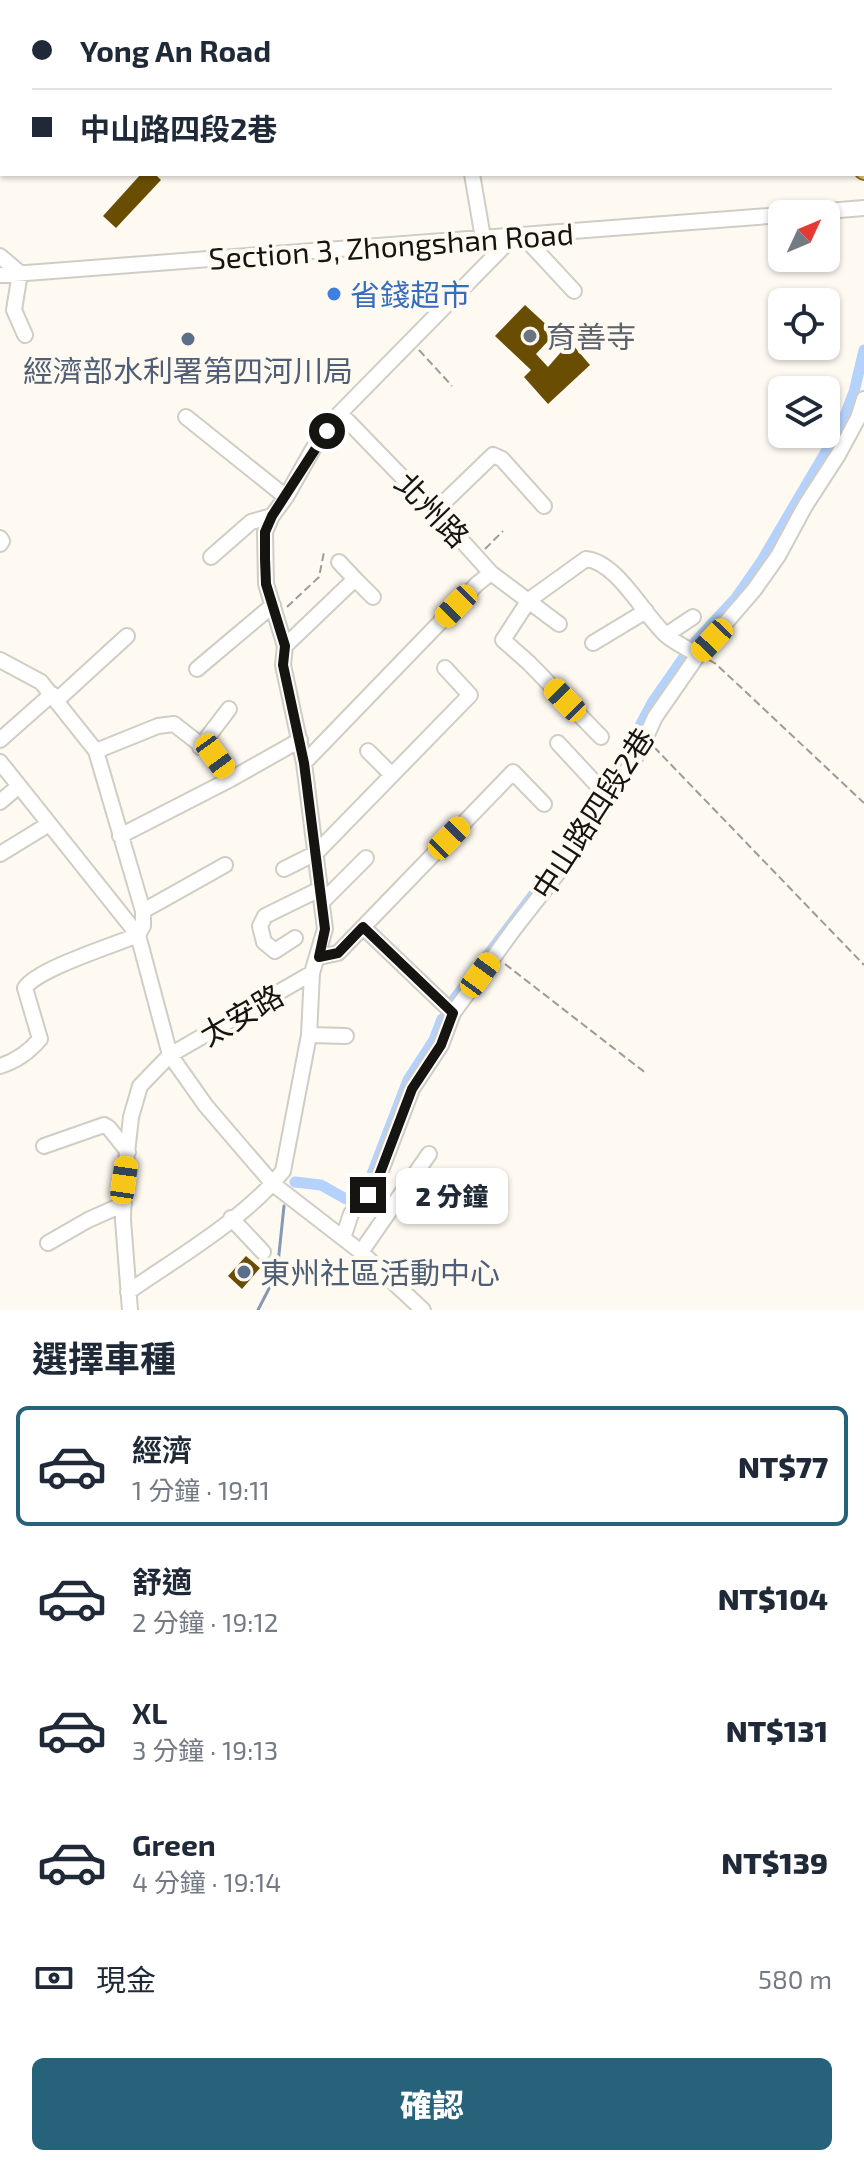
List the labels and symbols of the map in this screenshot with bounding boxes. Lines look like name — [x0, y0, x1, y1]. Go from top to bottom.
north arrow — [768, 200, 840, 272]
street label: Section 3, Zhongshan Road — [207, 214, 575, 276]
place label: 省錢超市 — [350, 276, 470, 312]
marker: 省錢超市 — [325, 285, 343, 303]
place label: 育善寺 — [546, 318, 636, 354]
marker: 育善寺 — [521, 327, 539, 345]
marker: 經濟部水利署第四河川局 — [179, 330, 197, 348]
place label: 經濟部水利署第四河川局 — [23, 352, 353, 388]
route start — [309, 413, 345, 449]
street label: 北州路 — [389, 464, 477, 554]
car — [431, 580, 481, 632]
car — [687, 614, 737, 666]
car — [540, 674, 590, 726]
street label: 中山路四段2巷 — [523, 721, 661, 905]
car — [191, 730, 239, 782]
car — [424, 812, 474, 864]
car — [456, 949, 504, 1001]
street label: 太安路 — [193, 976, 289, 1052]
car — [109, 1155, 139, 1205]
callout: 2 分鐘 — [396, 1167, 508, 1223]
route end — [350, 1177, 386, 1213]
place label: 東州社區活動中心 — [260, 1254, 500, 1290]
marker: 東州社區活動中心 — [235, 1263, 253, 1281]

